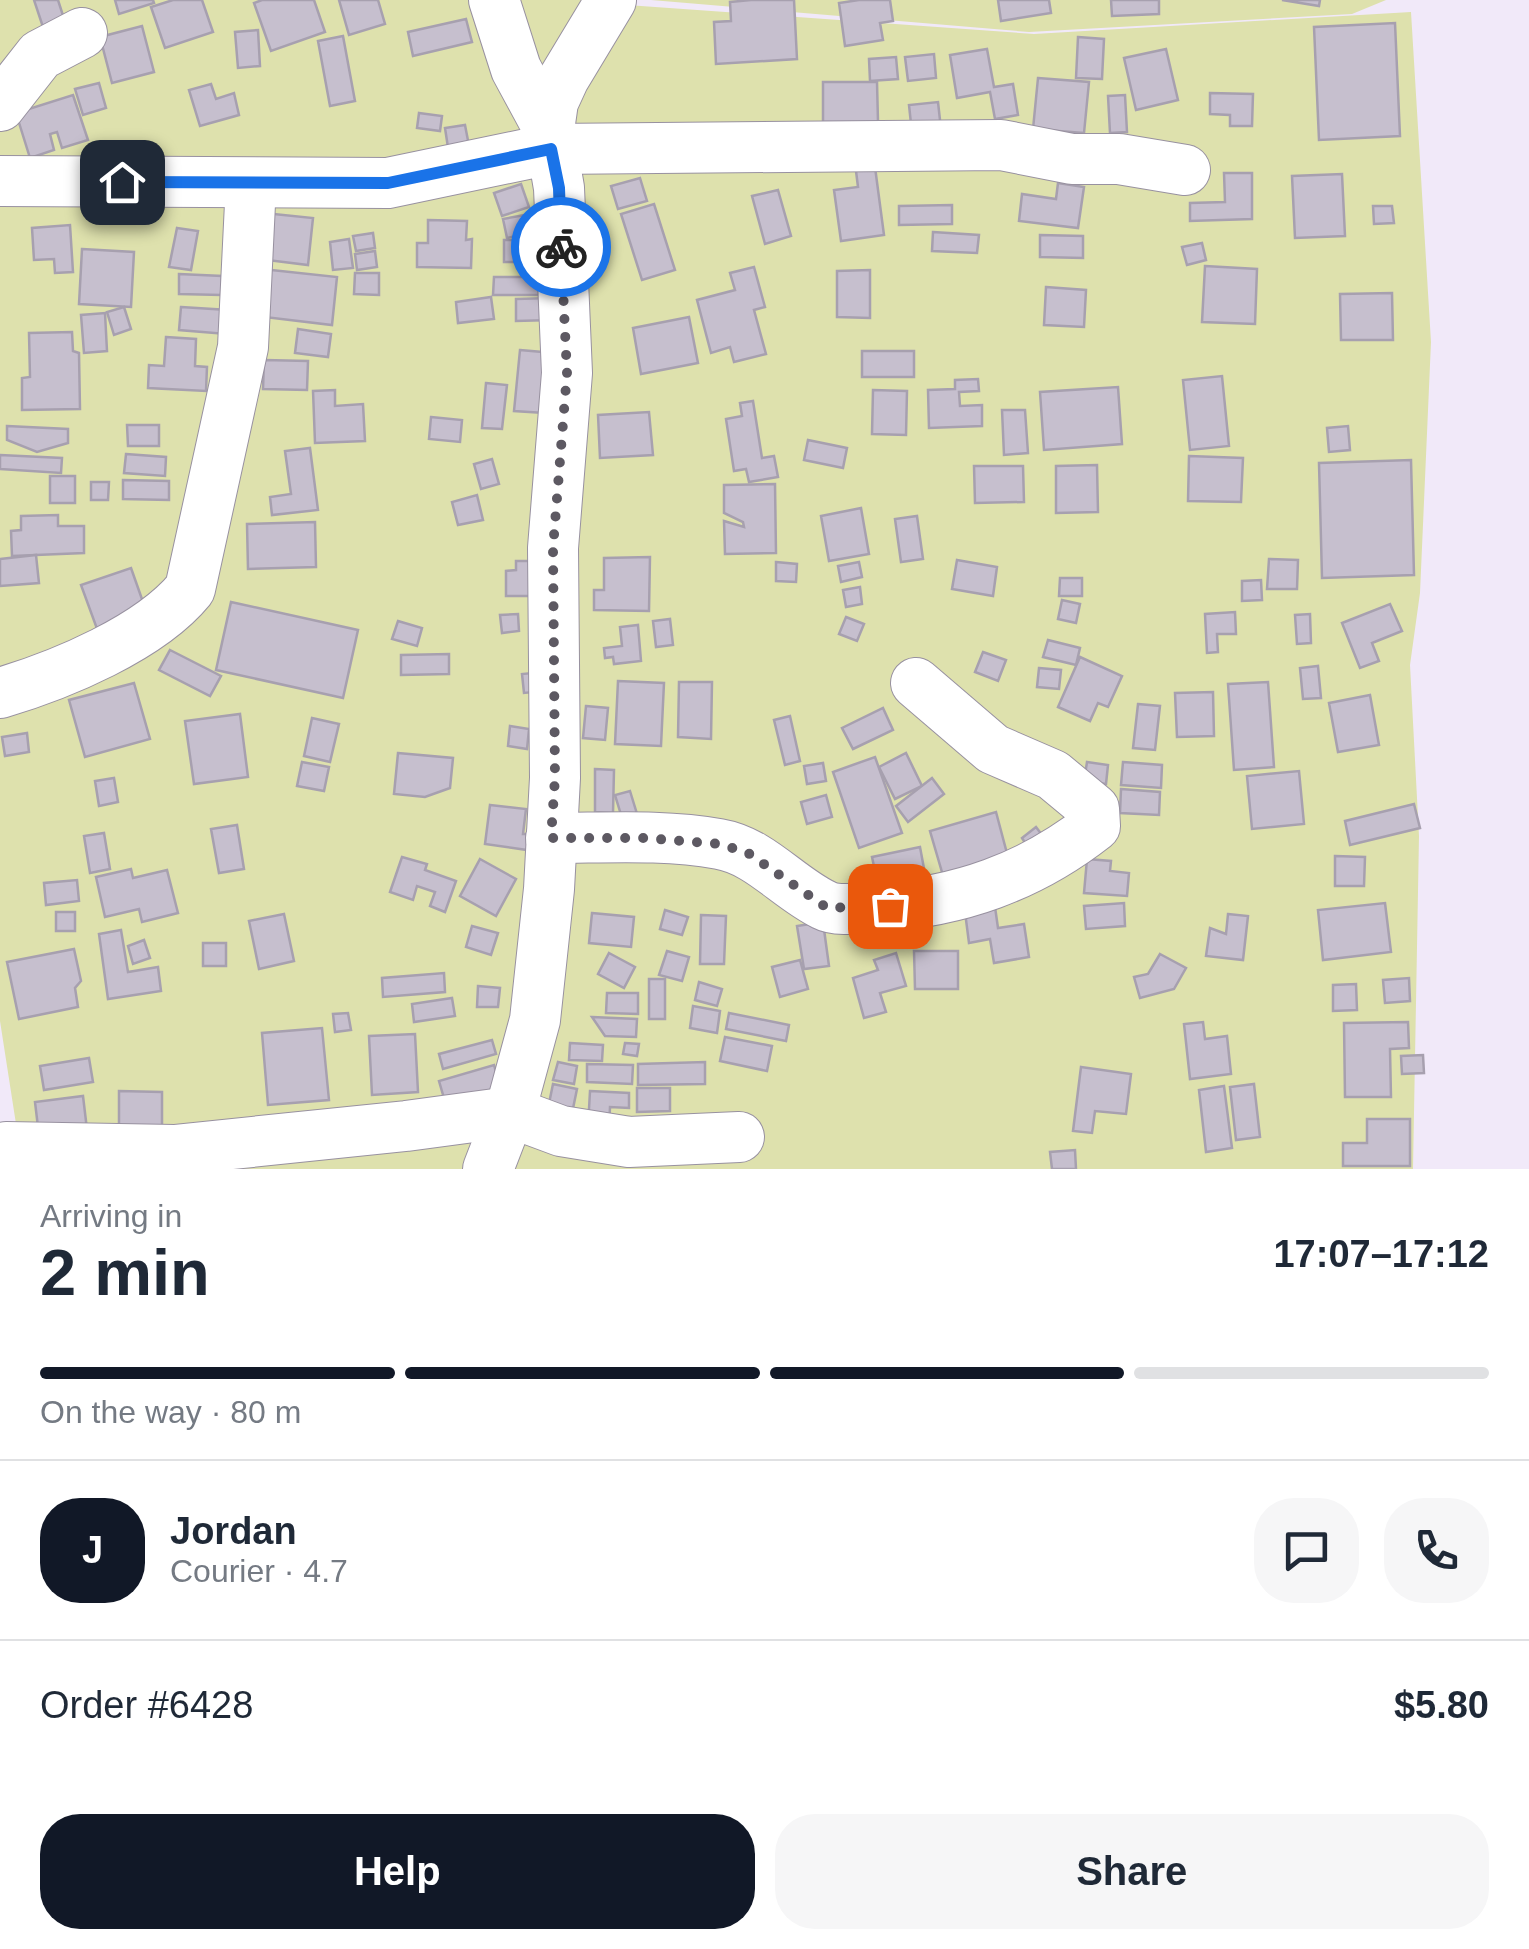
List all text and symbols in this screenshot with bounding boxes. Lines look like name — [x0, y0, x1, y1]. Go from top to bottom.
pin — [80, 140, 165, 225]
icon: home — [95, 155, 150, 210]
courier — [511, 197, 611, 297]
icon: bike — [534, 220, 589, 275]
pin — [848, 864, 933, 949]
icon: bag — [863, 879, 918, 934]
text: Arriving in — [40, 1198, 182, 1234]
text: 17:07–17:12 — [1273, 1233, 1489, 1275]
text: 2 min — [40, 1236, 210, 1309]
text: On the way · 80 m — [40, 1394, 301, 1430]
button: chat — [1254, 1498, 1359, 1603]
button: phone — [1384, 1498, 1489, 1603]
text: Jordan — [170, 1510, 297, 1552]
text: J — [82, 1529, 103, 1571]
text: Courier · 4.7 — [170, 1553, 348, 1589]
text: Order #6428 — [40, 1684, 253, 1726]
text: $5.80 — [1394, 1684, 1489, 1726]
button: Help — [40, 1814, 755, 1929]
button: Share — [775, 1814, 1489, 1929]

